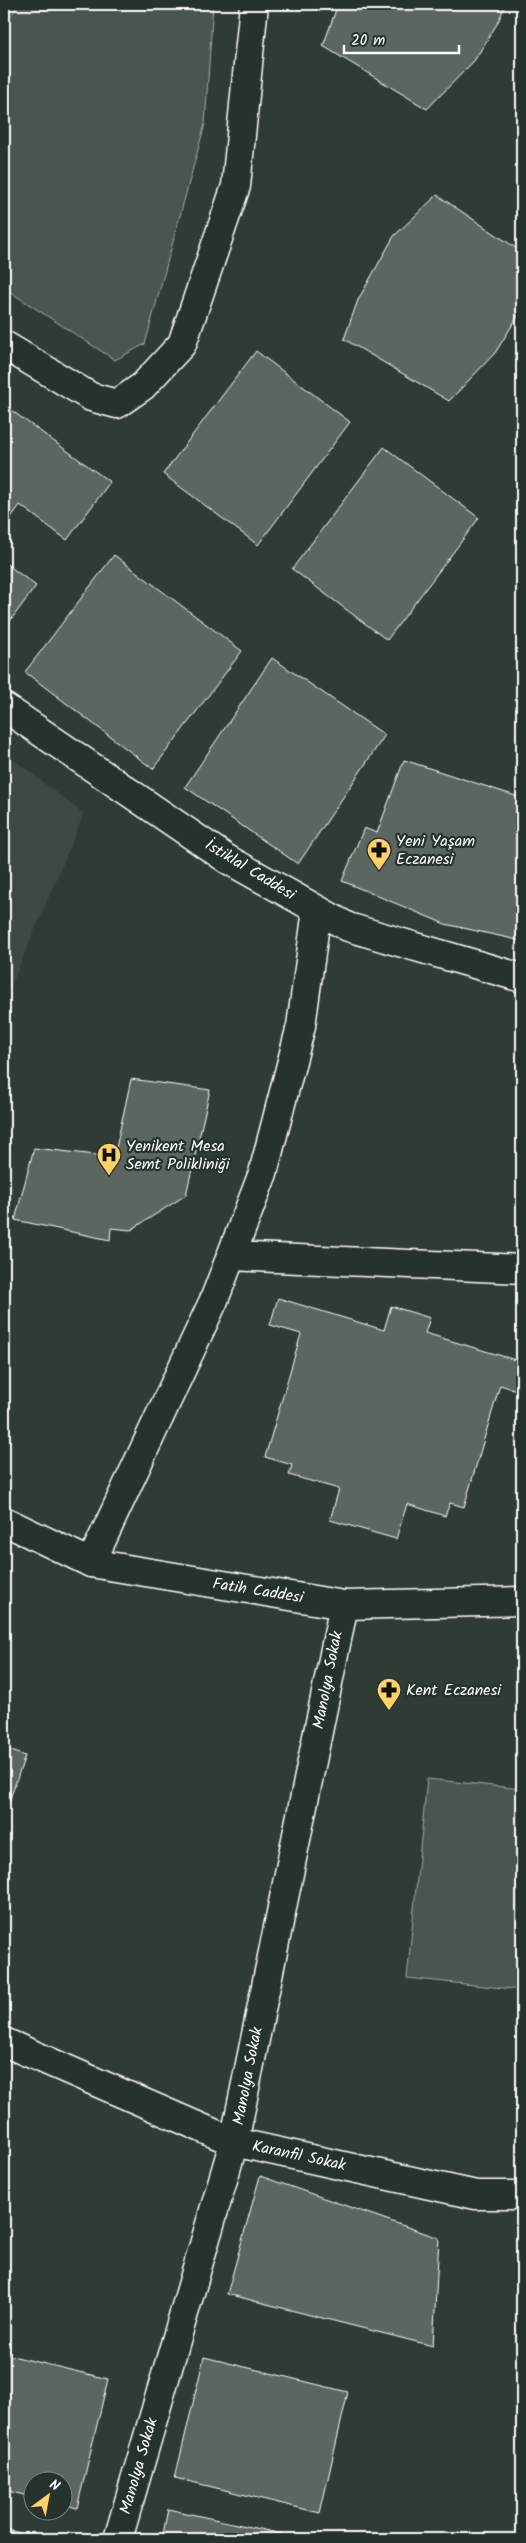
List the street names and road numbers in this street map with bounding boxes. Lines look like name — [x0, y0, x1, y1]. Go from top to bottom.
street label: İstiklal Caddesi — [200, 833, 301, 908]
street label: Fatih Caddesi — [211, 1571, 306, 1611]
street label: Manolya Sokak — [306, 1628, 350, 1731]
street label: Manolya Sokak — [226, 2024, 270, 2127]
street label: Karanfil Sokak — [250, 2134, 349, 2178]
street label: Manolya Sokak — [113, 2414, 165, 2517]

